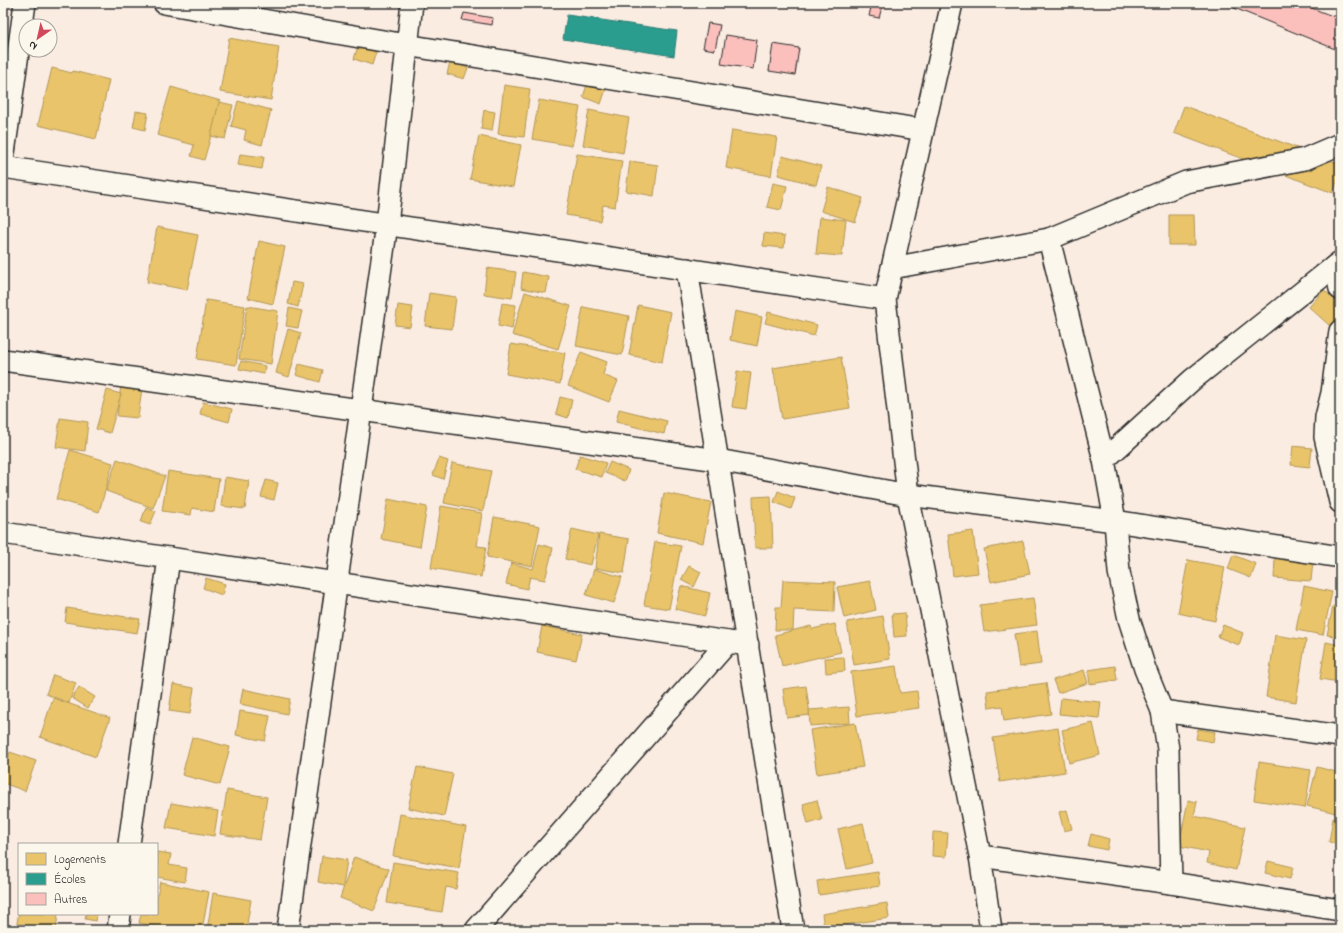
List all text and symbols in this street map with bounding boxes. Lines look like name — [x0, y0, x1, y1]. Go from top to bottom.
north arrow — [18, 18, 58, 58]
text: N — [25, 37, 41, 54]
legend — [18, 843, 158, 915]
text: Logements — [54, 851, 106, 870]
text: Écoles — [54, 871, 86, 889]
text: Autres — [54, 891, 87, 909]

